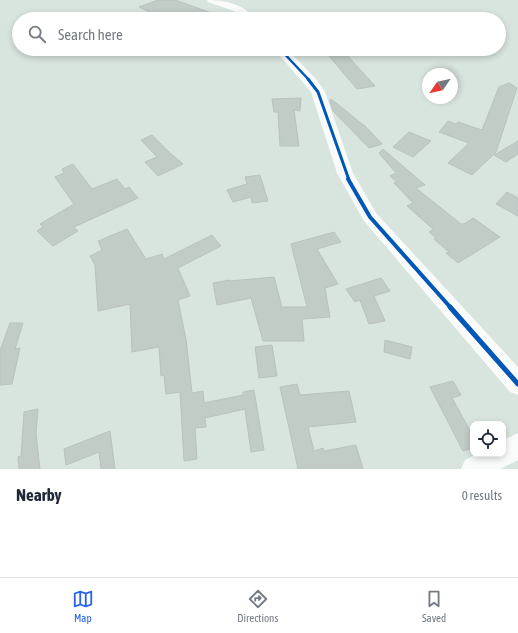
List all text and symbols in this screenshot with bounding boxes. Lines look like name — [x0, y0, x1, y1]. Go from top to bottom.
search box — [12, 12, 506, 56]
icon: search — [26, 23, 48, 45]
text: Search here — [58, 26, 123, 43]
north arrow — [422, 68, 458, 104]
map controls — [470, 421, 506, 457]
button: locate — [470, 421, 506, 457]
text: Nearby — [16, 485, 62, 505]
text: 0 results — [462, 488, 502, 503]
tab: Map — [72, 588, 94, 624]
tab: Directions — [237, 588, 278, 624]
tab: Saved — [422, 588, 446, 624]

